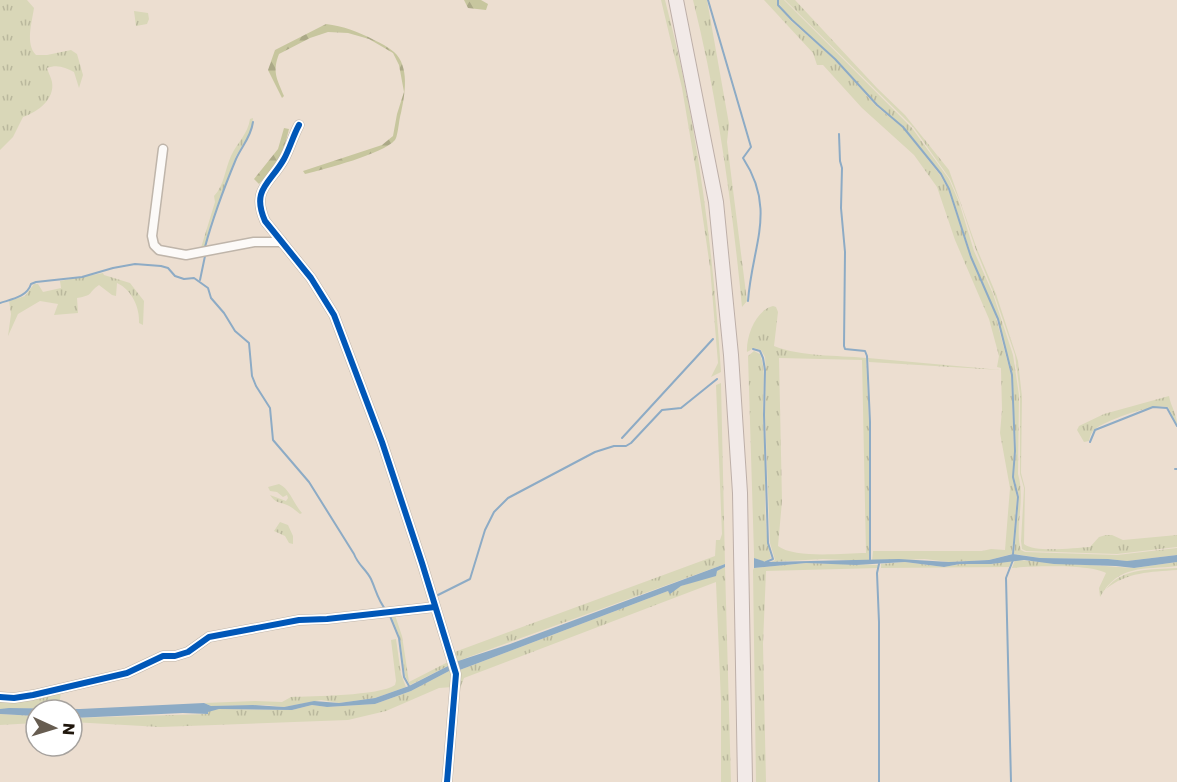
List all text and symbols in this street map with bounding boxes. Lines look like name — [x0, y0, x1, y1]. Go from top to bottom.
north arrow — [24, 698, 84, 758]
text: N — [57, 722, 80, 736]

